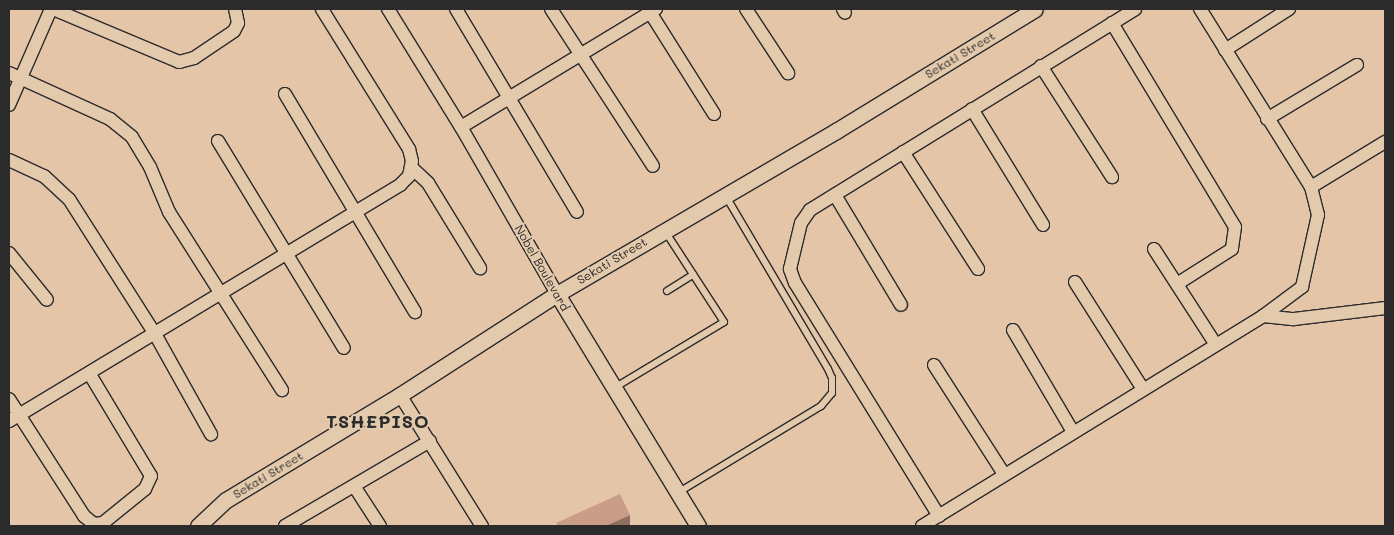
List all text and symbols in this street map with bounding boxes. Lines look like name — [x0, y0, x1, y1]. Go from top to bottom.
street label: Sekati Street — [922, 28, 998, 82]
street label: Nobel Boulevard — [512, 222, 572, 314]
street label: Sekati Street — [574, 234, 650, 288]
district label: TSHEPISO — [325, 410, 431, 432]
street label: Sekati Street — [230, 448, 306, 502]

